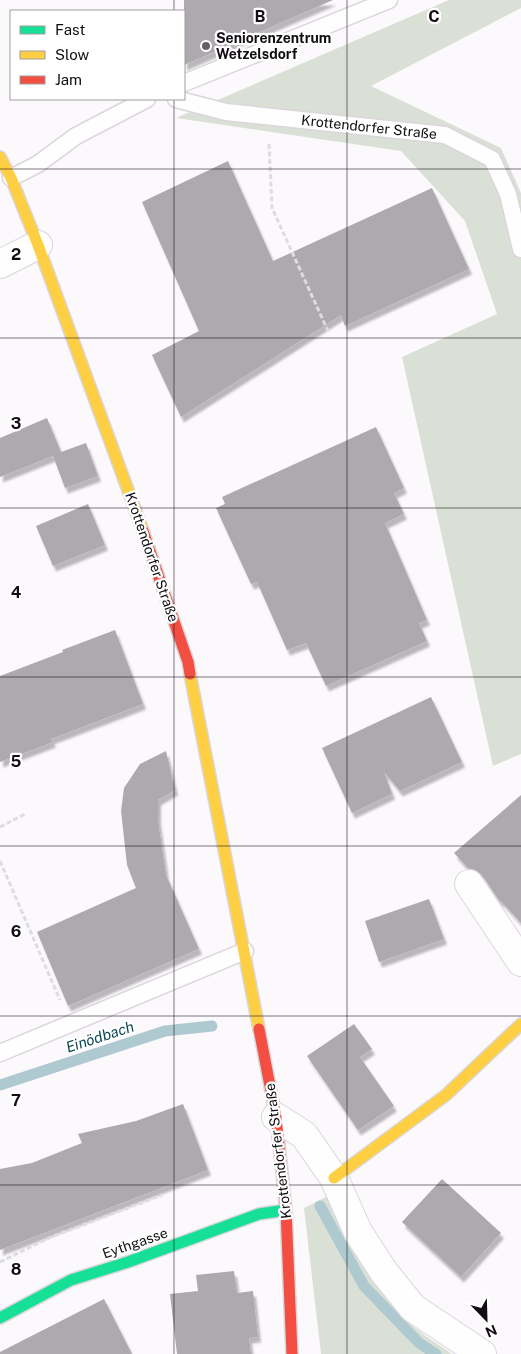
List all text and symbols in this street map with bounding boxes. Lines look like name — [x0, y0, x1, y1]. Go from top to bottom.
text: B — [255, 7, 266, 26]
text: C — [428, 7, 440, 26]
legend — [10, 10, 185, 100]
text: Fast — [55, 21, 85, 38]
place label: Seniorenzentrum Wetzelsdorf — [216, 30, 331, 62]
marker: Seniorenzentrum Wetzelsdorf — [200, 40, 212, 52]
text: Slow — [55, 46, 90, 63]
text: Jam — [55, 71, 82, 88]
street label: Krottendorfer Straße — [300, 112, 438, 142]
text: 2 — [11, 245, 21, 264]
text: 3 — [11, 414, 21, 433]
street label: Krottendorfer Straße — [122, 490, 182, 624]
text: 4 — [11, 583, 22, 602]
text: 5 — [11, 752, 22, 771]
text: 6 — [11, 922, 21, 941]
water label: Einödbach — [64, 1018, 136, 1056]
street label: Krottendorfer Straße — [262, 1082, 294, 1220]
text: 7 — [11, 1091, 21, 1110]
street label: Eythgasse — [100, 1224, 170, 1262]
text: 8 — [11, 1260, 22, 1279]
north arrow — [461, 1294, 511, 1344]
text: N — [483, 1321, 499, 1340]

